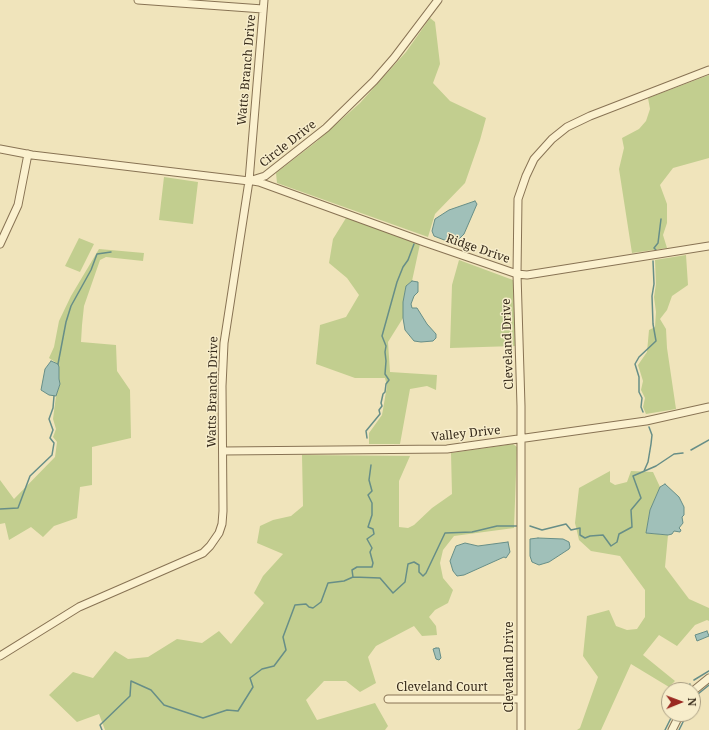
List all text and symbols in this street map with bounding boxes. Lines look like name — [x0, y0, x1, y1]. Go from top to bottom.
street label: Watts Branch Drive — [235, 14, 259, 126]
street label: Circle Drive — [257, 118, 319, 170]
street label: Ridge Drive — [444, 231, 512, 267]
street label: Cleveland Drive — [499, 298, 517, 390]
street label: Watts Branch Drive — [205, 336, 221, 448]
street label: Valley Drive — [431, 423, 501, 445]
street label: Cleveland Drive — [503, 621, 517, 713]
street label: Cleveland Court — [396, 681, 488, 695]
north arrow — [661, 682, 701, 722]
text: N — [685, 697, 700, 706]

